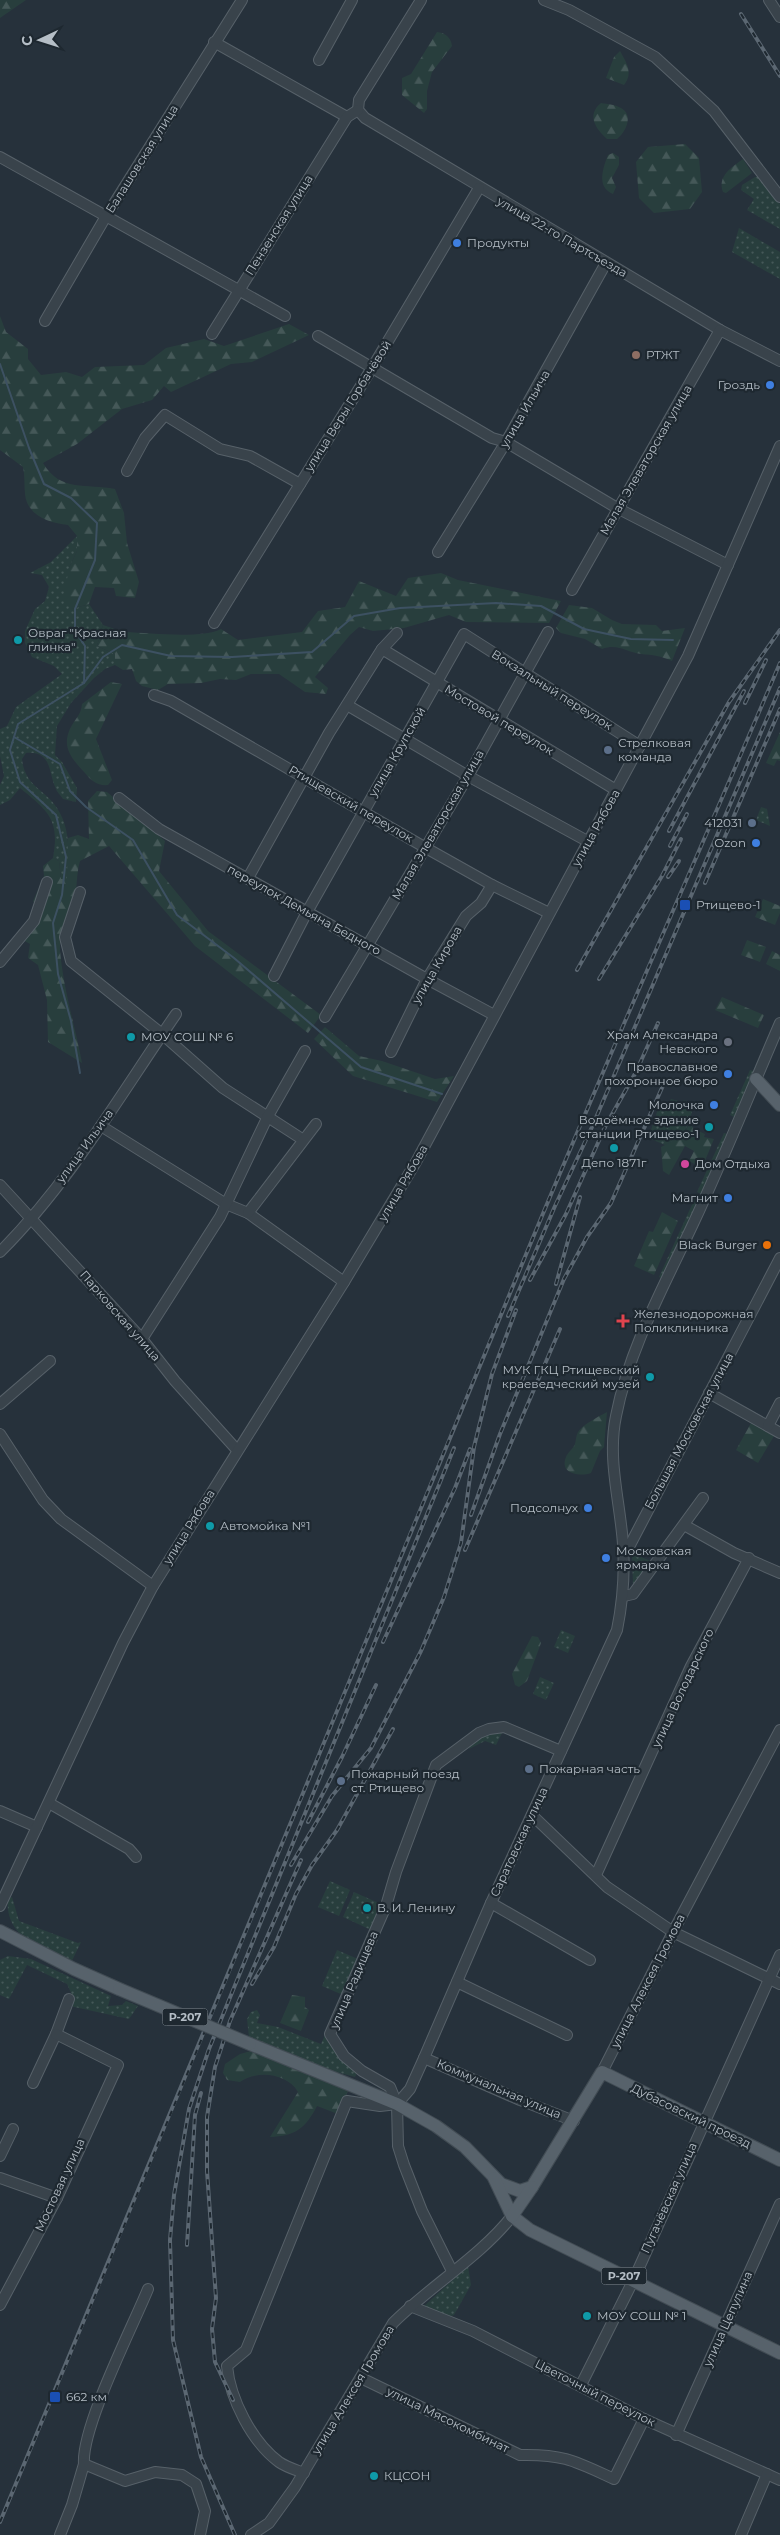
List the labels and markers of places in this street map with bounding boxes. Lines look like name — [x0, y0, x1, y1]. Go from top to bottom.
place label: Продукты — [467, 235, 529, 250]
marker: Продукты — [451, 237, 463, 249]
place label: РТЖТ — [646, 347, 680, 362]
marker: РТЖТ — [630, 349, 642, 361]
place label: Гроздь — [718, 377, 760, 392]
marker: Гроздь — [764, 379, 776, 391]
place label: Овраг "Красная глинка" — [28, 625, 127, 654]
marker: Овраг "Красная глинка" — [12, 634, 24, 646]
place label: Стрелковая команда — [618, 735, 691, 764]
marker: Стрелковая команда — [602, 744, 614, 756]
place label: 412031 — [704, 815, 742, 830]
marker: 412031 — [746, 817, 758, 829]
place label: Ozon — [714, 835, 746, 850]
marker: Ozon — [750, 837, 762, 849]
place label: Ртищево-1 — [696, 897, 761, 912]
marker: Ртищево-1 — [678, 898, 692, 912]
place label: Храм Александра Невского — [607, 1027, 718, 1056]
place label: МОУ СОШ № 6 — [141, 1029, 233, 1044]
marker: МОУ СОШ № 6 — [125, 1031, 137, 1043]
marker: Храм Александра Невского — [722, 1036, 734, 1048]
place label: Православное похоронное бюро — [604, 1059, 718, 1088]
marker: Православное похоронное бюро — [722, 1068, 734, 1080]
place label: Молочка — [649, 1097, 704, 1112]
marker: Молочка — [708, 1099, 720, 1111]
place label: Водоёмное здание станции Ртищево-1 — [579, 1112, 699, 1141]
marker: Водоёмное здание станции Ртищево-1 — [703, 1121, 715, 1133]
marker: Депо 1871г — [608, 1142, 620, 1154]
place label: Депо 1871г — [582, 1155, 647, 1170]
place label: Дом Отдыха — [695, 1156, 770, 1171]
marker: Дом Отдыха — [679, 1158, 691, 1170]
place label: Магнит — [672, 1190, 718, 1205]
marker: Магнит — [722, 1192, 734, 1204]
place label: Black Burger — [679, 1237, 757, 1252]
marker: Black Burger — [761, 1239, 773, 1251]
place label: Железнодорожная Поликлинника — [634, 1306, 754, 1335]
marker: Железнодорожная Поликлинника — [616, 1314, 630, 1328]
place label: МУК ГКЦ Ртищевский краеведческий музей — [502, 1362, 640, 1391]
marker: МУК ГКЦ Ртищевский краеведческий музей — [644, 1371, 656, 1383]
place label: Подсолнух — [510, 1500, 579, 1515]
marker: Подсолнух — [582, 1502, 594, 1514]
place label: Автомойка №1 — [220, 1518, 311, 1533]
marker: Автомойка №1 — [204, 1520, 216, 1532]
place label: Московская ярмарка — [616, 1543, 692, 1572]
marker: Московская ярмарка — [600, 1552, 612, 1564]
place label: Пожарная часть — [539, 1761, 640, 1776]
marker: Пожарная часть — [523, 1763, 535, 1775]
place label: Пожарный поезд ст. Ртищево — [351, 1766, 460, 1795]
marker: Пожарный поезд ст. Ртищево — [335, 1775, 347, 1787]
place label: В. И. Ленину — [377, 1900, 456, 1915]
marker: В. И. Ленину — [361, 1902, 373, 1914]
place label: МОУ СОШ № 1 — [597, 2308, 686, 2323]
marker: МОУ СОШ № 1 — [581, 2310, 593, 2322]
place label: 662 км — [66, 2389, 107, 2404]
marker: 662 км — [48, 2390, 62, 2404]
place label: КЦСОН — [384, 2468, 430, 2483]
marker: КЦСОН — [368, 2470, 380, 2482]

